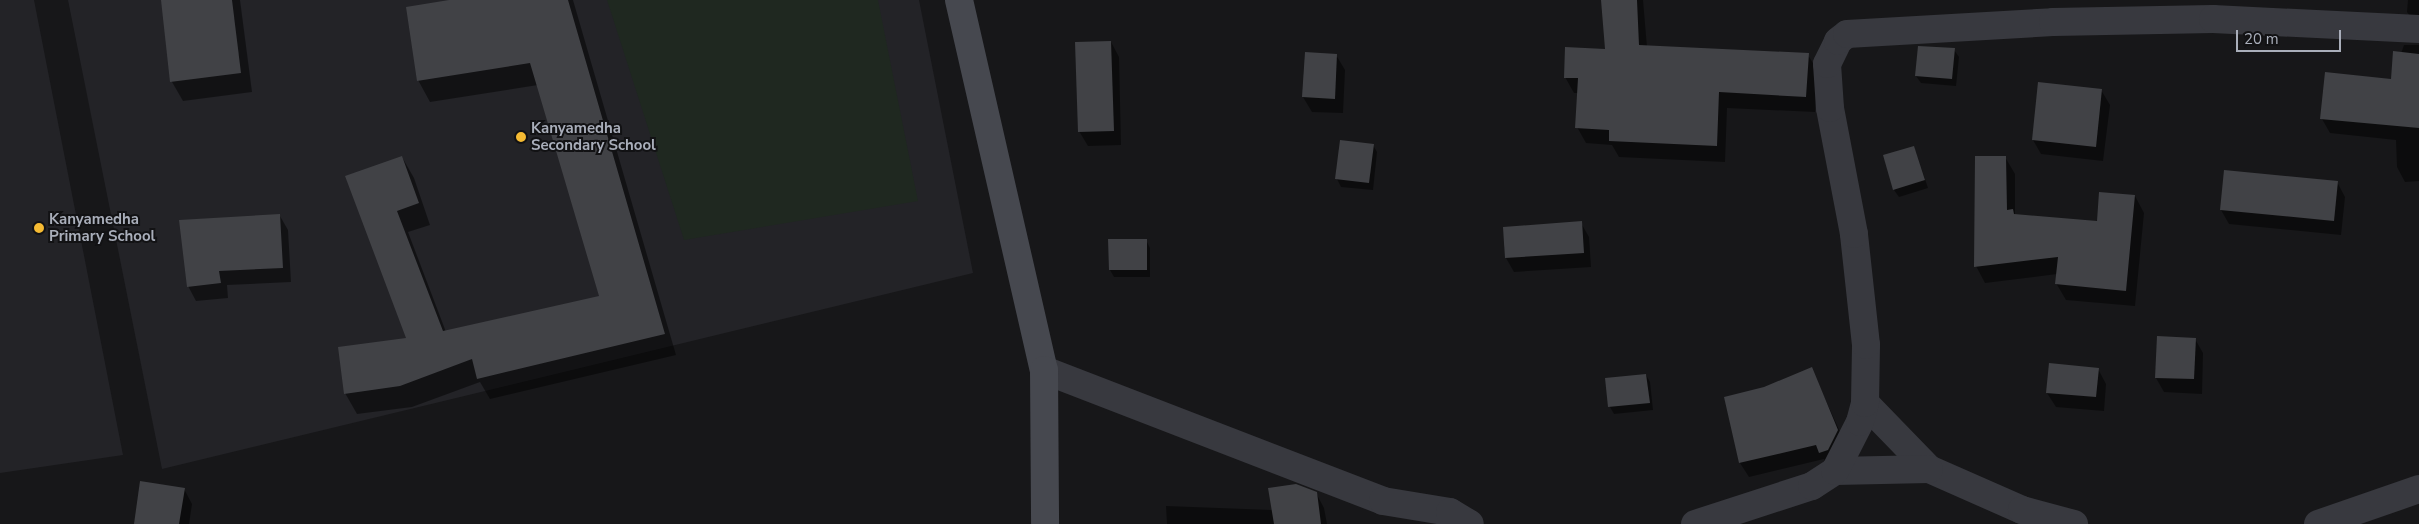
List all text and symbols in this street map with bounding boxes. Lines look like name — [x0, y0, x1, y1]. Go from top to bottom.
scale bar — [2239, 20, 2344, 52]
text: 20 m — [2244, 29, 2279, 49]
place label: Kanyamedha Secondary School — [531, 119, 656, 154]
marker: Kanyamedha Secondary School — [515, 131, 527, 143]
place label: Kanyamedha Primary School — [49, 210, 155, 245]
marker: Kanyamedha Primary School — [33, 222, 45, 234]

